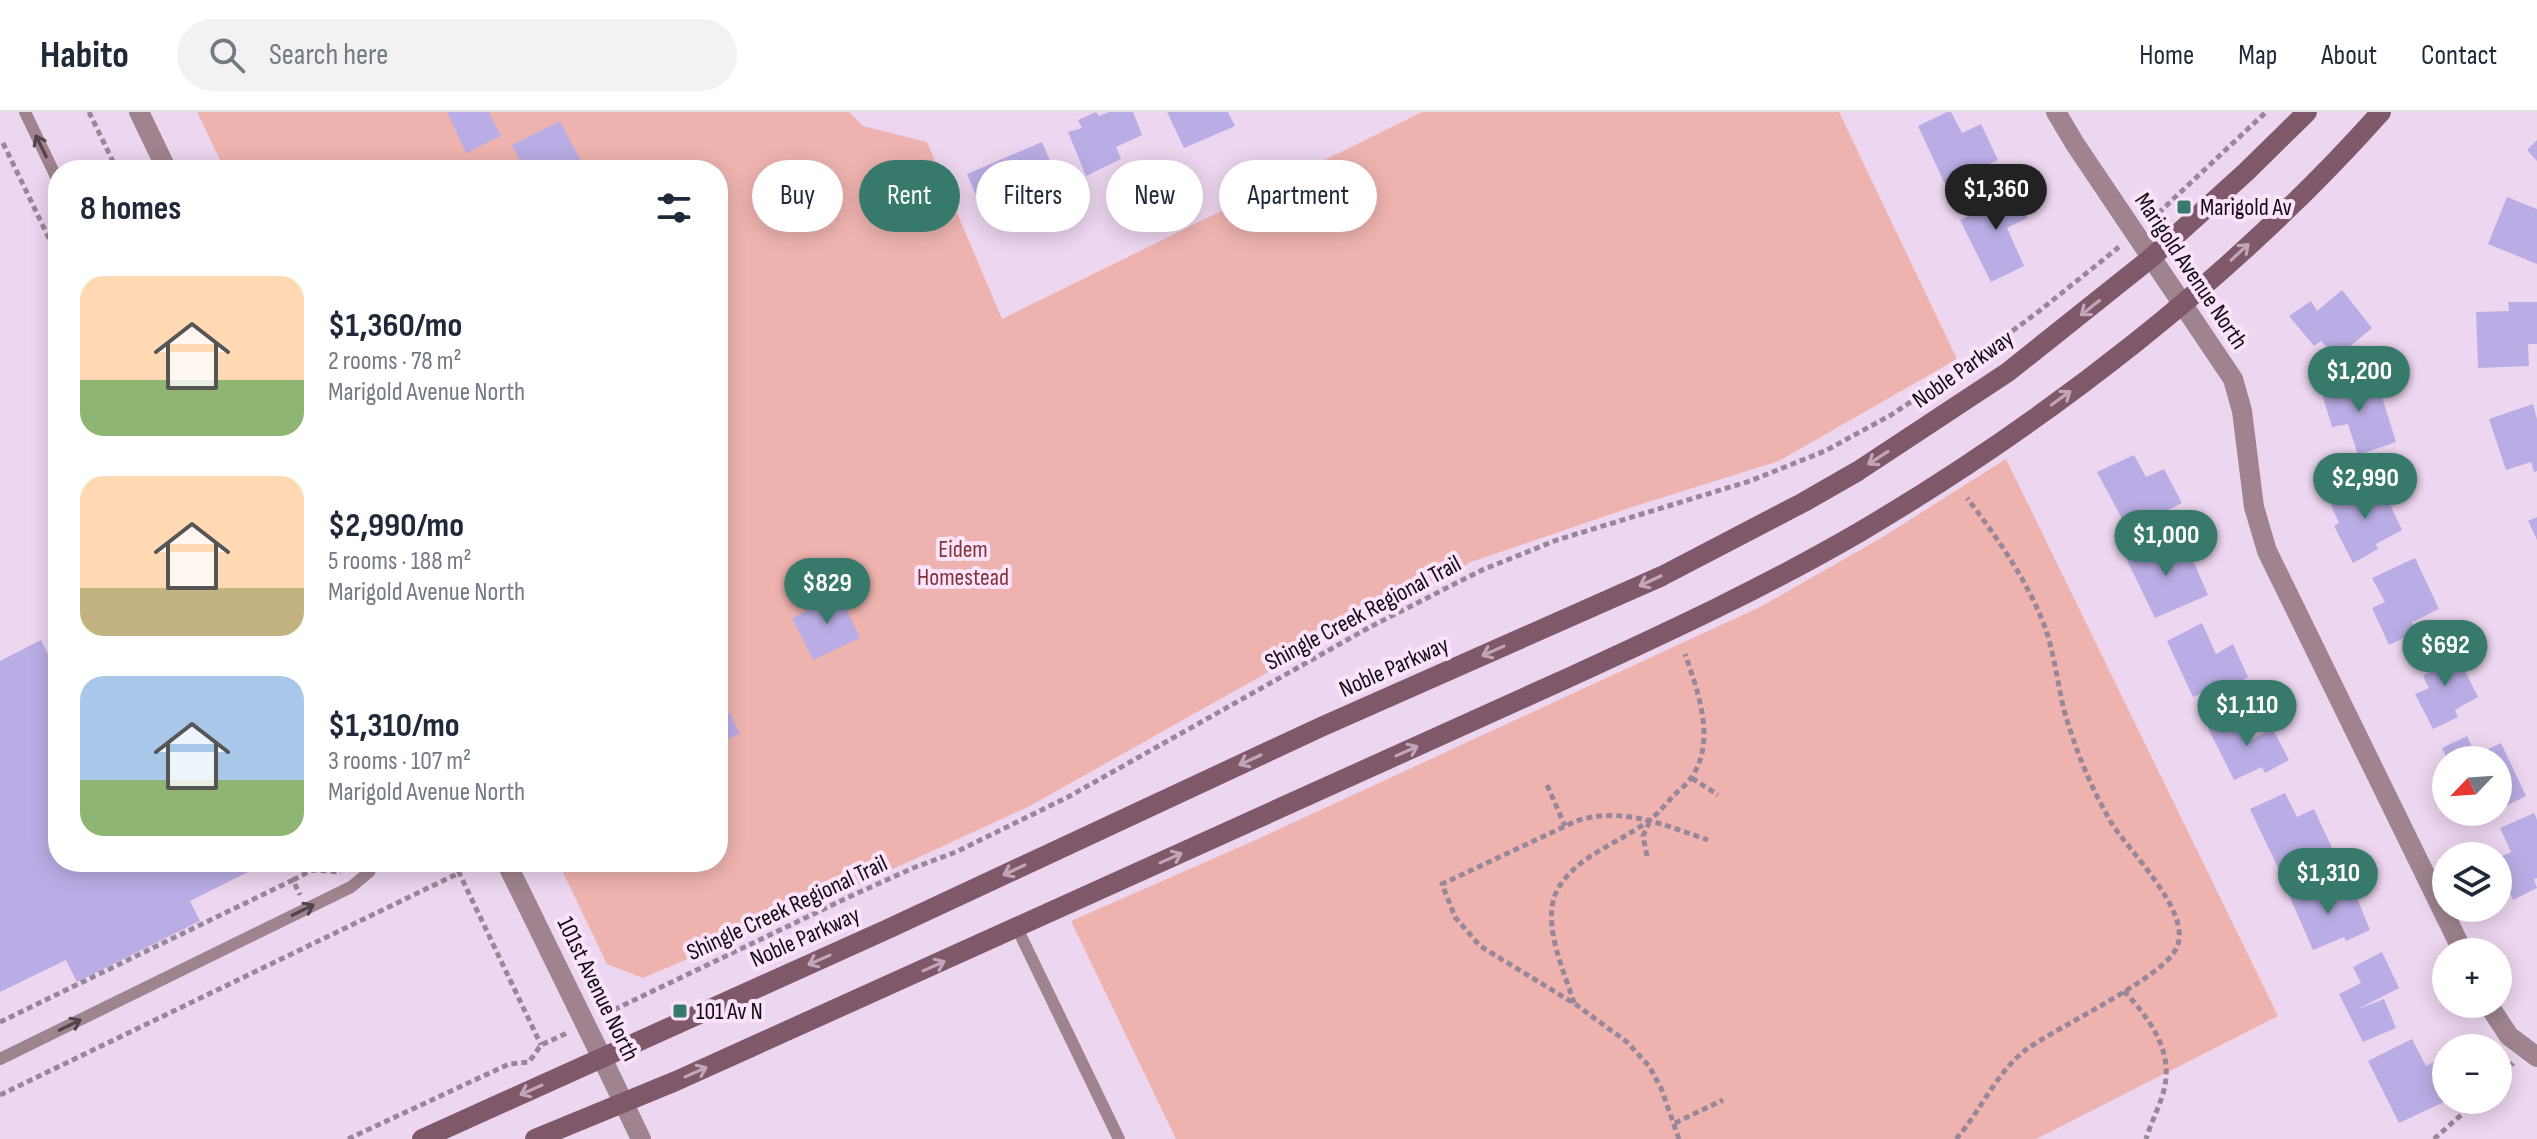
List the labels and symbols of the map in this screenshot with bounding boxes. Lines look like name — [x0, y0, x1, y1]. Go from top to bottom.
one-way arrow — [33, 135, 48, 159]
pin: $1,360 — [1931, 164, 2061, 232]
street label: Marigold Avenue North — [2128, 187, 2254, 355]
place label: Marigold Av — [2200, 193, 2292, 222]
marker: Marigold Av — [2175, 198, 2193, 216]
one-way arrow — [2230, 244, 2250, 262]
one-way arrow — [2080, 299, 2101, 316]
street label: Noble Parkway — [1907, 324, 2019, 414]
pin: $1,200 — [2294, 346, 2424, 414]
one-way arrow — [2049, 390, 2071, 406]
one-way arrow — [1867, 450, 1890, 466]
pin: $2,990 — [2300, 453, 2430, 521]
pin: $1,000 — [2101, 510, 2231, 578]
park label: Eidem Homestead — [917, 535, 1009, 592]
street label: Shingle Creek Regional Trail — [1260, 549, 1466, 677]
pin: $829 — [780, 558, 874, 626]
one-way arrow — [1638, 574, 1662, 589]
pin: $692 — [2398, 620, 2492, 688]
street label: Noble Parkway — [1335, 630, 1453, 704]
one-way arrow — [1481, 645, 1506, 660]
pin: $1,110 — [2182, 680, 2312, 748]
one-way arrow — [1395, 743, 1419, 758]
north arrow — [2432, 746, 2512, 826]
one-way arrow — [1239, 753, 1263, 768]
pin: $1,310 — [2263, 848, 2393, 916]
street label: Shingle Creek Regional Trail — [682, 849, 892, 967]
one-way arrow — [1158, 850, 1182, 865]
one-way arrow — [1003, 863, 1027, 878]
street label: Noble Parkway — [746, 900, 864, 974]
one-way arrow — [291, 902, 315, 917]
street label: 101st Avenue North — [551, 912, 645, 1066]
one-way arrow — [807, 953, 832, 968]
one-way arrow — [921, 957, 945, 972]
place label: 101 Av N — [696, 997, 763, 1026]
marker: 101 Av N — [671, 1002, 689, 1020]
one-way arrow — [58, 1017, 82, 1032]
one-way arrow — [684, 1063, 708, 1078]
one-way arrow — [520, 1083, 544, 1098]

